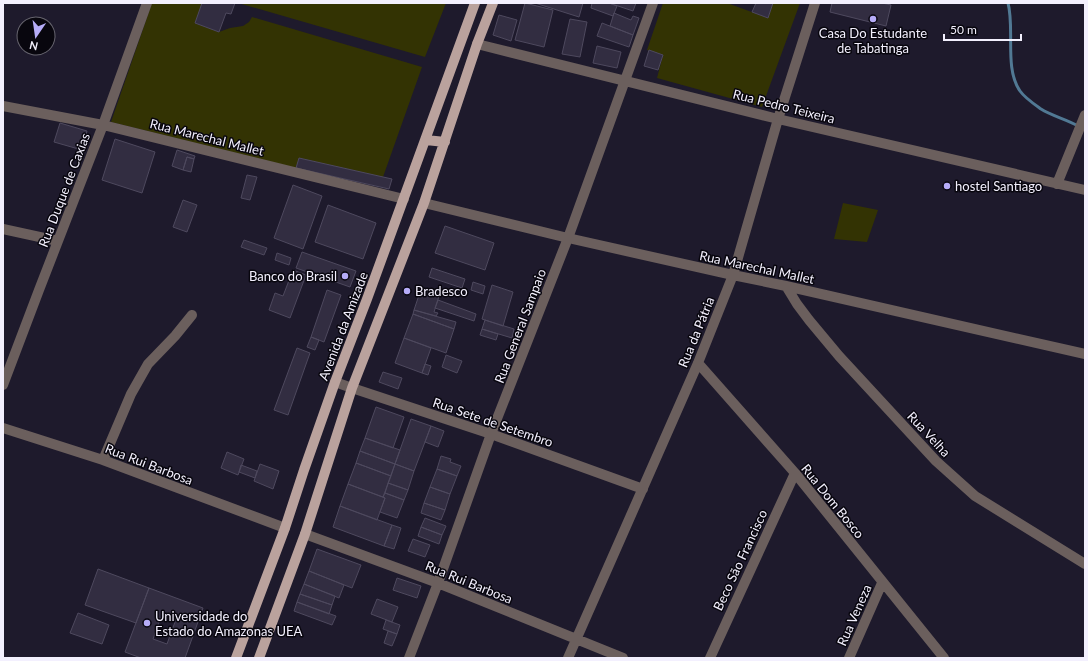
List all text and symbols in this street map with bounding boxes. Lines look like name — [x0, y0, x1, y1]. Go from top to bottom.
marker: Casa Do Estudante de Tabatinga — [868, 14, 878, 24]
north arrow — [16, 16, 56, 56]
scale bar — [944, 16, 1021, 42]
text: 50 m — [950, 22, 977, 37]
place label: Casa Do Estudante de Tabatinga — [819, 25, 927, 56]
text: N — [28, 39, 39, 54]
street label: Rua Pedro Teixeira — [731, 86, 837, 126]
street label: Rua Marechal Mallet — [148, 115, 266, 159]
street label: Rua Duque de Caxias — [35, 130, 93, 249]
place label: hostel Santiago — [955, 178, 1042, 194]
marker: hostel Santiago — [942, 181, 952, 191]
street label: Rua Marechal Mallet — [698, 247, 816, 287]
street label: Rua General Sampaio — [491, 267, 549, 385]
place label: Banco do Brasil — [249, 268, 337, 284]
street label: Avenida da Amizade — [315, 269, 371, 382]
marker: Banco do Brasil — [340, 271, 350, 281]
place label: Bradesco — [415, 283, 468, 299]
marker: Bradesco — [402, 286, 412, 296]
street label: Rua da Pátria — [675, 294, 717, 370]
street label: Rua Sete de Setembro — [431, 394, 555, 450]
street label: Rua Velha — [904, 408, 954, 460]
street label: Rua Rui Barbosa — [103, 440, 195, 488]
street label: Rua Dom Bosco — [798, 461, 868, 541]
street label: Beco São Francisco — [710, 507, 770, 613]
street label: Rua Rui Barbosa — [423, 557, 515, 607]
street label: Rua Veneza — [833, 582, 875, 648]
place label: Universidade do Estado do Amazonas UEA — [155, 608, 302, 639]
marker: Universidade do Estado do Amazonas UEA — [142, 618, 152, 628]

